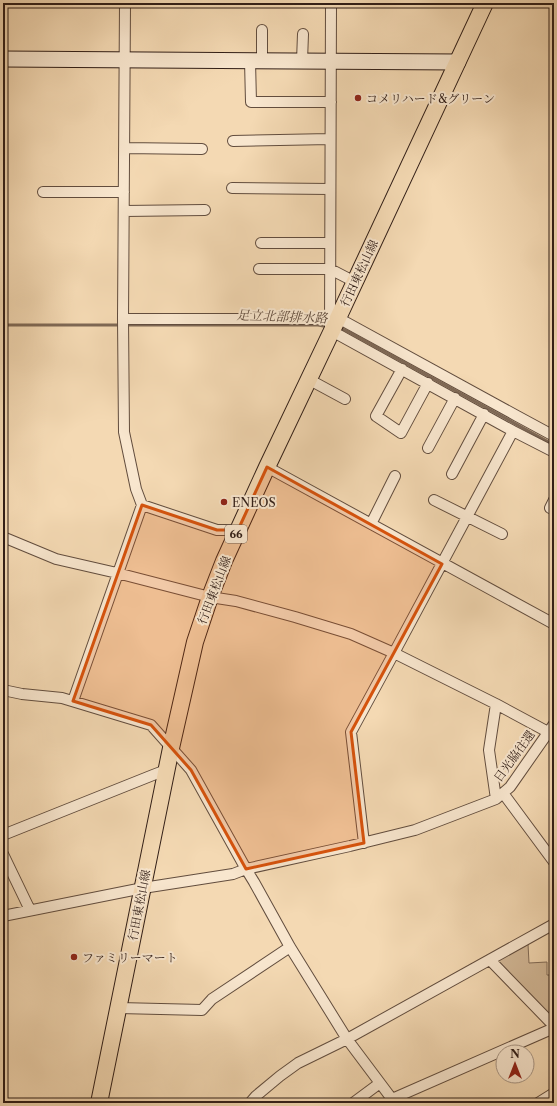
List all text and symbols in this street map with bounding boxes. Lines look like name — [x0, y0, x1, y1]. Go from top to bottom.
place label: コメリハード&グリーン — [366, 91, 495, 106]
marker: コメリハード&グリーン — [353, 93, 363, 103]
street label: 行田東松山線 — [337, 237, 381, 309]
water label: 足立北部排水路 — [236, 306, 329, 326]
place label: ENEOS — [232, 495, 276, 510]
marker: ENEOS — [219, 497, 229, 507]
road number: 66 — [225, 525, 247, 543]
street label: 行田東松山線 — [194, 554, 234, 626]
street label: 日光脇往還 — [490, 727, 538, 785]
street label: 行田東松山線 — [125, 868, 153, 942]
place label: ファミリーマート — [82, 950, 178, 965]
marker: ファミリーマート — [69, 952, 79, 962]
north arrow — [495, 1044, 535, 1084]
text: N — [510, 1047, 520, 1061]

